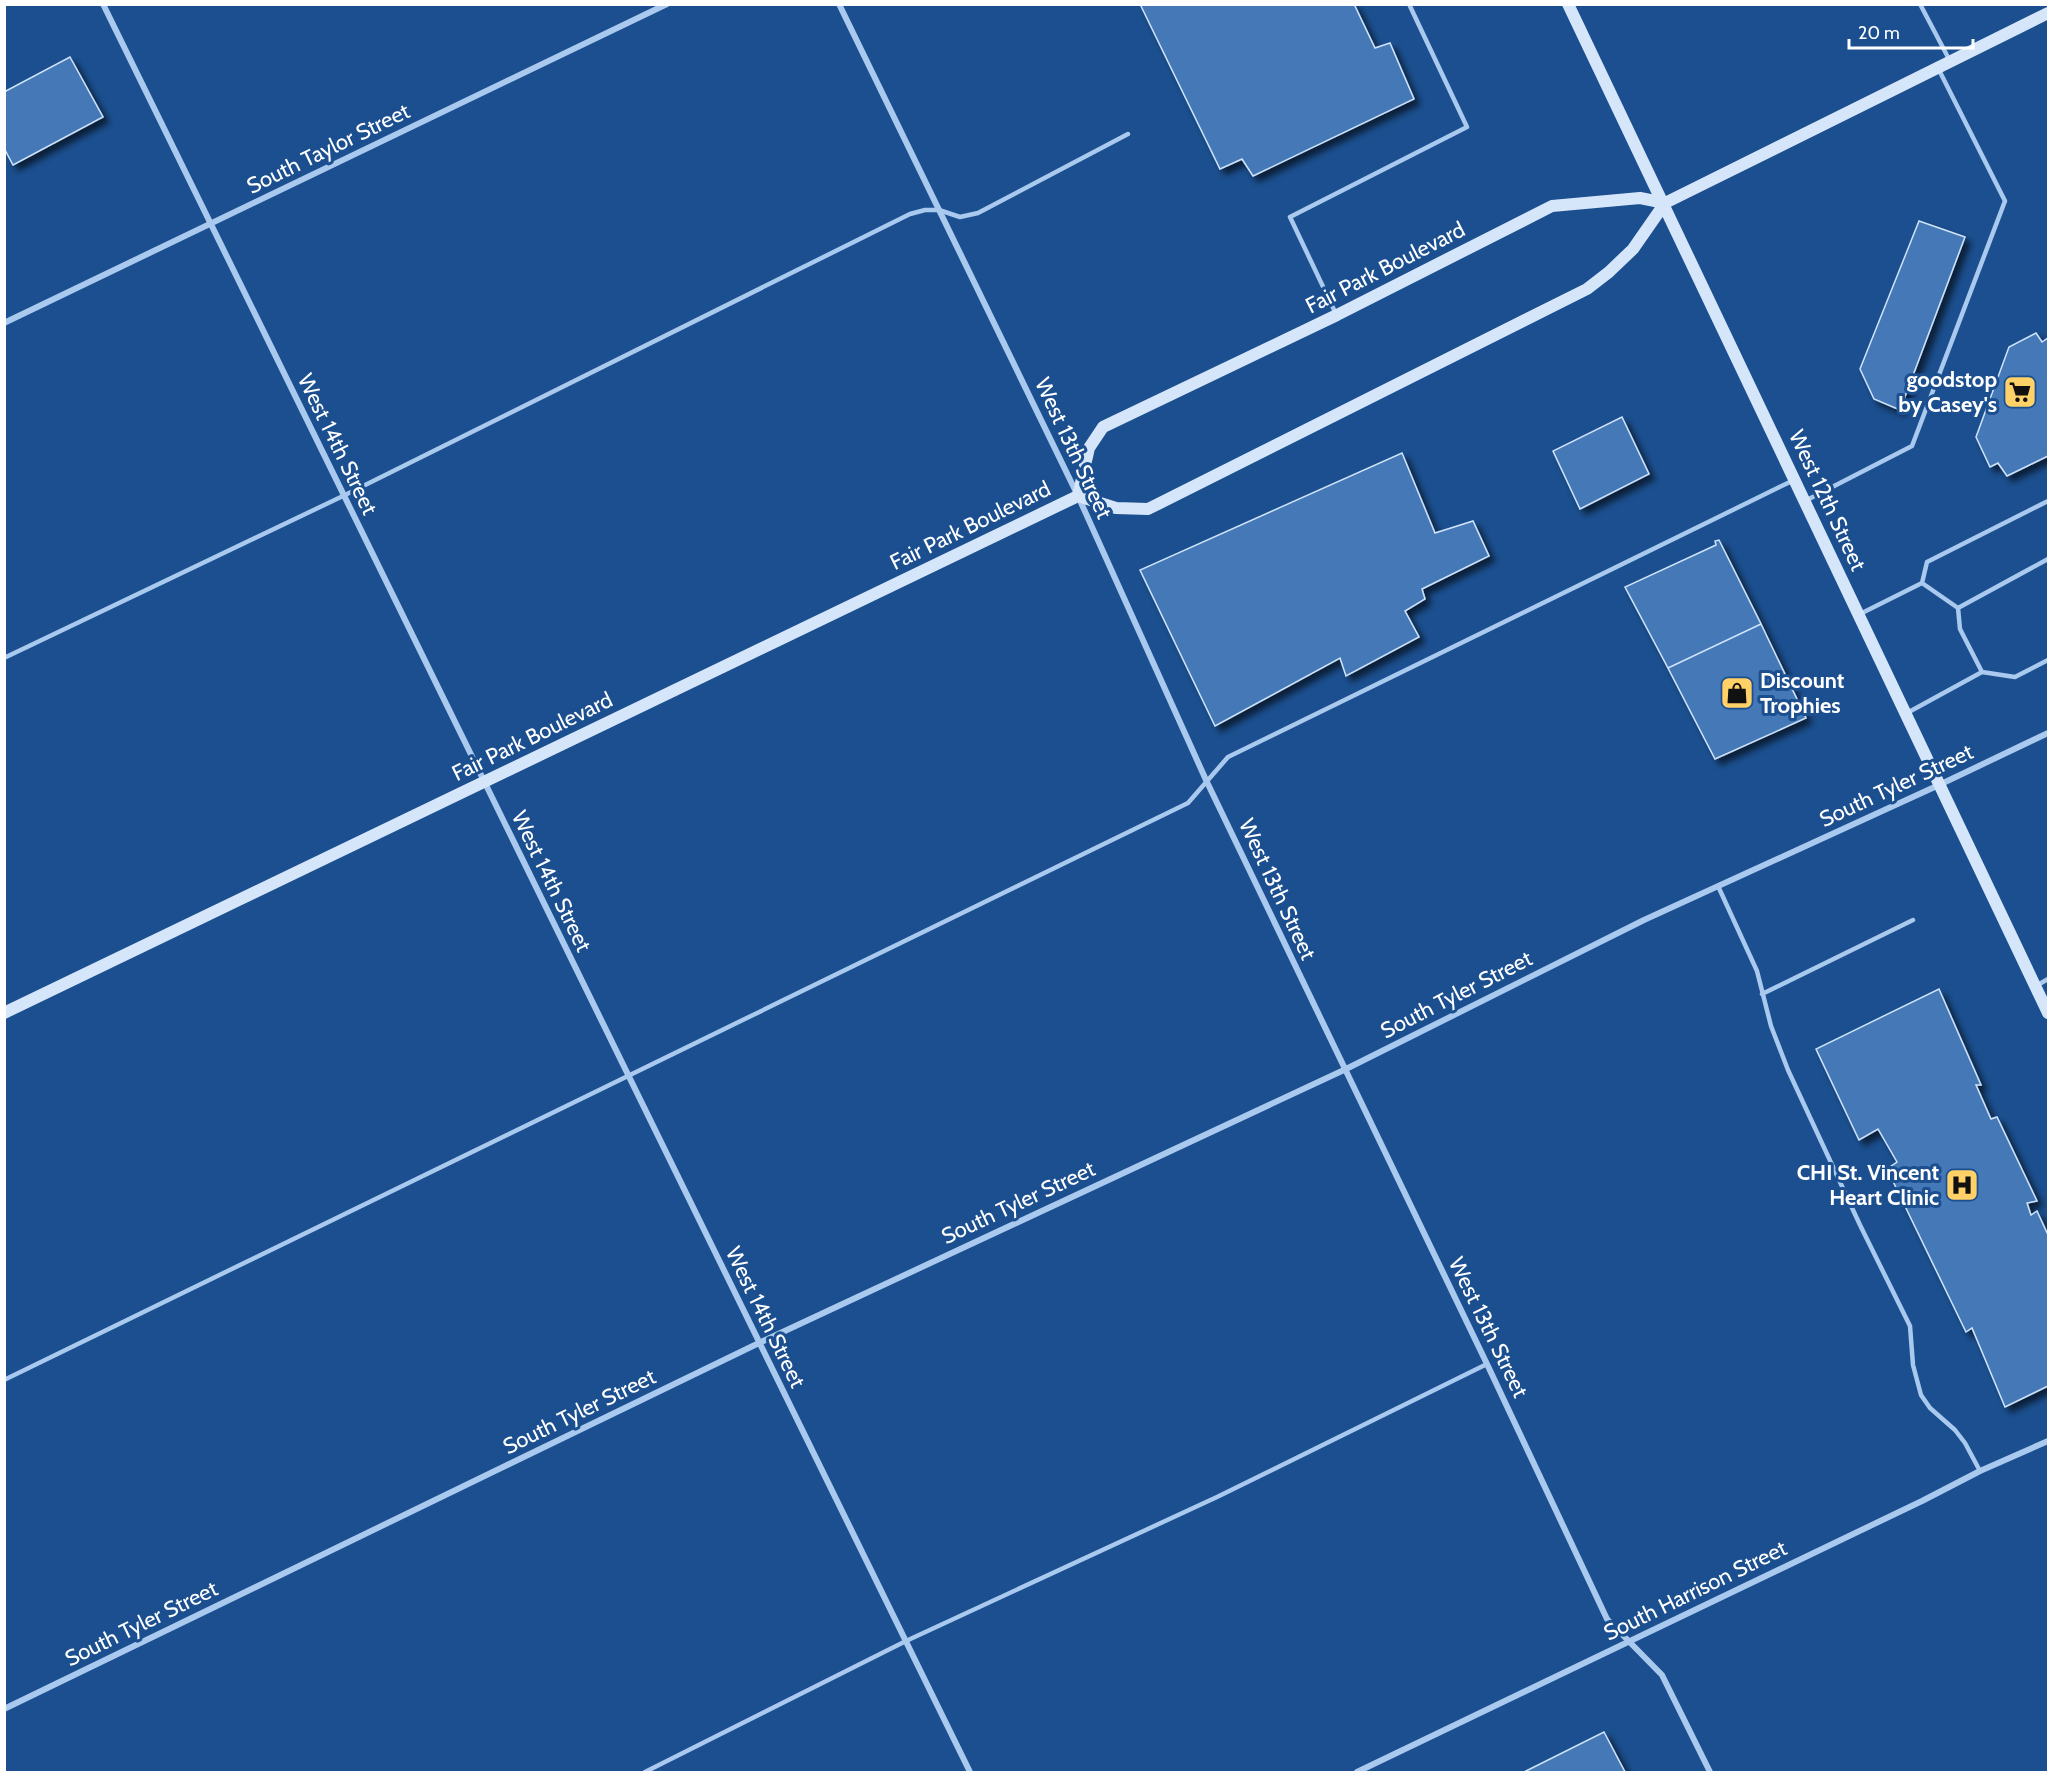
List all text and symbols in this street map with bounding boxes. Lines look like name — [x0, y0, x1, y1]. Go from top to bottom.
scale bar — [1849, 12, 1974, 50]
text: 20 m — [1858, 22, 1900, 44]
street label: South Taylor Street — [242, 97, 415, 200]
street label: Fair Park Boulevard — [1301, 216, 1469, 319]
place label: goodstop by Casey's — [1898, 366, 1997, 418]
street label: West 14th Street — [292, 369, 384, 520]
street label: West 13th Street — [1029, 373, 1118, 524]
supermarket icon: goodstop by Casey's — [2002, 374, 2038, 410]
street label: West 12th Street — [1783, 426, 1872, 575]
street label: Fair Park Boulevard — [886, 475, 1055, 576]
place label: Discount Trophies — [1760, 667, 1845, 719]
shop icon: Discount Trophies — [1719, 675, 1755, 711]
street label: Fair Park Boulevard — [448, 686, 617, 787]
street label: South Tyler Street — [1815, 738, 1978, 833]
street label: West 14th Street — [506, 806, 598, 957]
street label: West 13th Street — [1233, 814, 1322, 965]
street label: South Tyler Street — [1376, 944, 1537, 1044]
street label: South Tyler Street — [937, 1155, 1100, 1250]
place label: CHI St. Vincent Heart Clinic — [1797, 1159, 1939, 1211]
hospital icon: CHI St. Vincent Heart Clinic — [1944, 1167, 1980, 1203]
street label: West 14th Street — [720, 1242, 812, 1393]
street label: West 13th Street — [1443, 1253, 1534, 1402]
street label: South Tyler Street — [498, 1363, 660, 1460]
street label: South Harrison Street — [1599, 1534, 1792, 1646]
street label: South Tyler Street — [60, 1575, 222, 1672]

